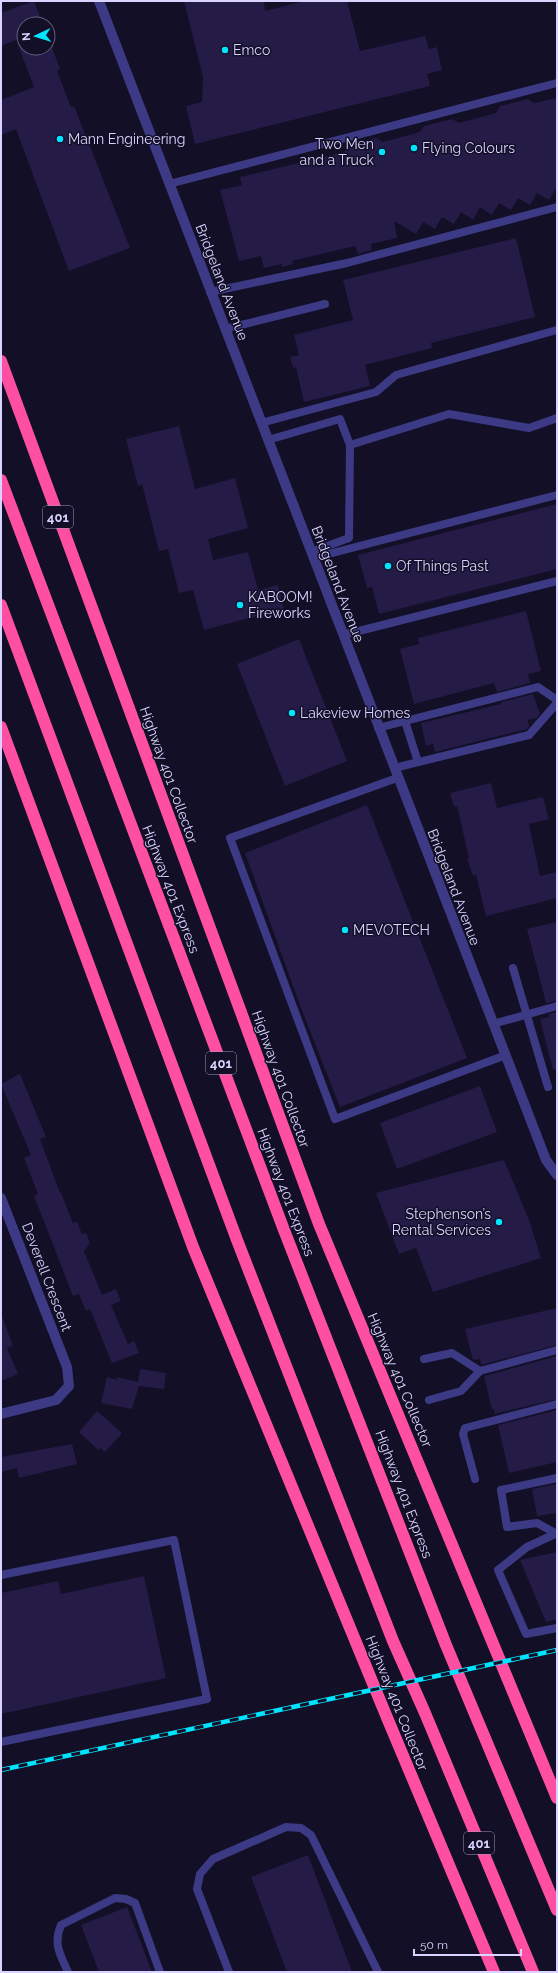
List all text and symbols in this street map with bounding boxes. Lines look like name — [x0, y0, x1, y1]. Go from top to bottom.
north arrow — [16, 16, 56, 56]
text: N — [20, 32, 33, 41]
place label: Emco — [233, 42, 270, 58]
marker: Emco — [220, 45, 230, 55]
place label: Mann Engineering — [68, 131, 185, 147]
marker: Mann Engineering — [55, 134, 65, 144]
place label: Two Men and a Truck — [300, 136, 375, 168]
place label: Flying Colours — [422, 140, 515, 156]
marker: Flying Colours — [409, 143, 419, 153]
marker: Two Men and a Truck — [377, 147, 387, 157]
street label: Bridgeland Avenue — [192, 222, 252, 342]
road number: 401 — [43, 506, 73, 528]
street label: Bridgeland Avenue — [308, 524, 368, 644]
place label: Of Things Past — [396, 558, 489, 574]
marker: Of Things Past — [383, 561, 393, 571]
place label: KABOOM! Fireworks — [248, 589, 313, 621]
marker: KABOOM! Fireworks — [235, 600, 245, 610]
street label: Highway 401 Collector — [137, 704, 201, 846]
place label: Lakeview Homes — [300, 705, 411, 721]
marker: Lakeview Homes — [287, 708, 297, 718]
street label: Highway 401 Express — [139, 823, 203, 955]
street label: Bridgeland Avenue — [424, 827, 484, 947]
place label: MEVOTECH — [353, 922, 430, 938]
marker: MEVOTECH — [340, 925, 350, 935]
street label: Highway 401 Collector — [249, 1008, 313, 1150]
road number: 401 — [206, 1052, 236, 1074]
street label: Highway 401 Express — [254, 1126, 318, 1258]
place label: Stephenson’s Rental Services — [392, 1206, 491, 1238]
marker: Stephenson’s Rental Services — [494, 1217, 504, 1227]
street label: Deverell Crescent — [19, 1220, 75, 1334]
street label: Highway 401 Collector — [364, 1310, 436, 1450]
street label: Highway 401 Express — [372, 1428, 436, 1560]
street label: Highway 401 Collector — [363, 1633, 432, 1773]
road number: 401 — [464, 1832, 494, 1854]
scale bar — [414, 1931, 521, 1957]
text: 50 m — [420, 1938, 448, 1952]

